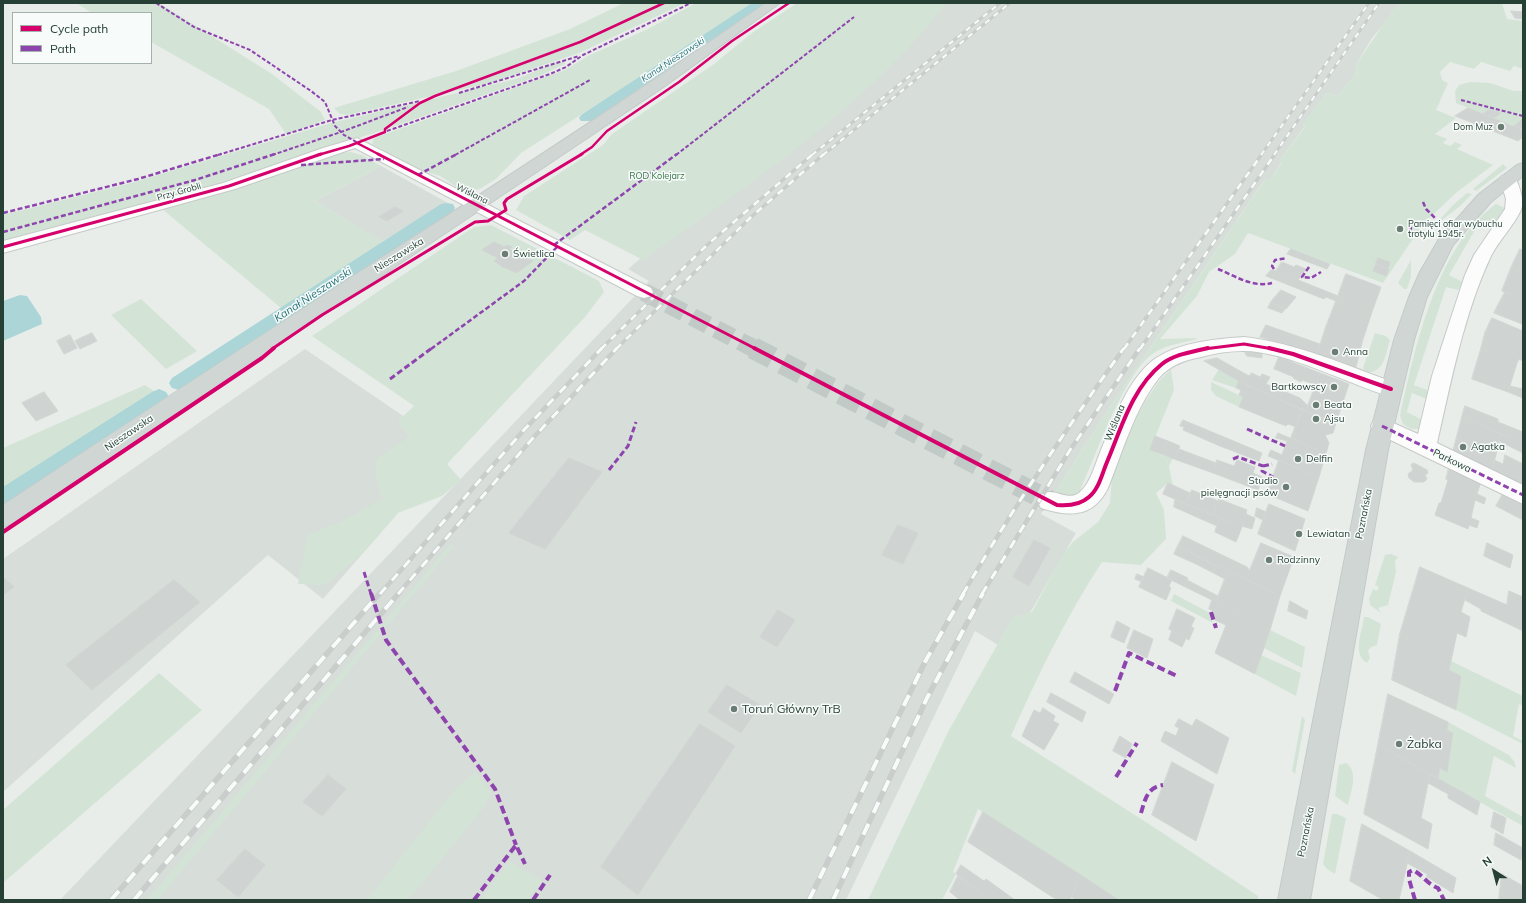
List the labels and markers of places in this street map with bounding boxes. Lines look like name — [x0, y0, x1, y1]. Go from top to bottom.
place label: Dom Muz — [1453, 122, 1493, 132]
marker: Dom Muz — [1496, 122, 1506, 132]
place label: Pamięci ofiar wybuchu trotylu 1945r. — [1408, 219, 1502, 240]
marker: Pamięci ofiar wybuchu trotylu 1945r. — [1395, 224, 1405, 234]
place label: Świetlica — [513, 248, 555, 260]
marker: Świetlica — [500, 249, 510, 259]
place label: Anna — [1343, 346, 1368, 358]
marker: Anna — [1330, 347, 1340, 357]
place label: Bartkowscy — [1271, 381, 1326, 393]
marker: Bartkowscy — [1329, 382, 1339, 392]
place label: Beata — [1324, 399, 1352, 411]
marker: Beata — [1311, 400, 1321, 410]
place label: Ajsu — [1324, 413, 1344, 425]
marker: Ajsu — [1311, 414, 1321, 424]
place label: Agatka — [1471, 441, 1505, 453]
marker: Agatka — [1458, 442, 1468, 452]
place label: Delfin — [1306, 453, 1333, 465]
marker: Delfin — [1293, 454, 1303, 464]
place label: Studio pielęgnacji psów — [1201, 475, 1278, 498]
marker: Studio pielęgnacji psów — [1281, 482, 1291, 492]
place label: Lewiatan — [1307, 528, 1350, 540]
marker: Lewiatan — [1294, 529, 1304, 539]
place label: Rodzinny — [1277, 554, 1320, 566]
marker: Rodzinny — [1264, 555, 1274, 565]
place label: Toruń Główny TrB — [742, 702, 841, 716]
marker: Toruń Główny TrB — [729, 704, 739, 714]
place label: Żabka — [1407, 737, 1442, 751]
marker: Żabka — [1394, 739, 1404, 749]

